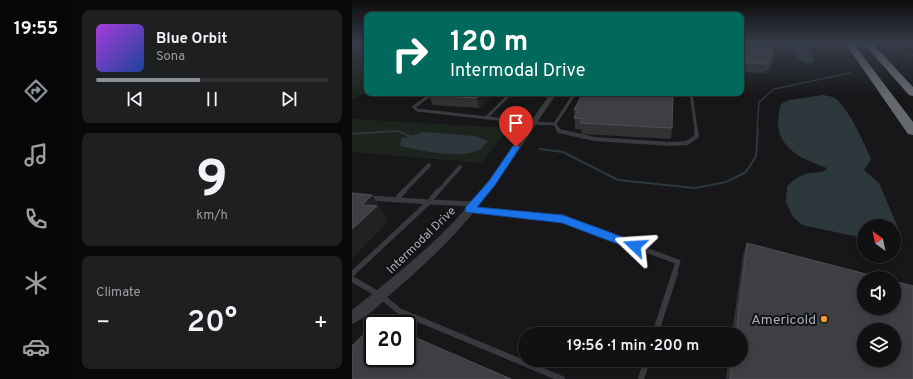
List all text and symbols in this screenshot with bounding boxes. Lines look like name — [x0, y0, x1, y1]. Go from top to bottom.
text: 19:55 — [14, 18, 58, 41]
text: 120 m — [450, 25, 528, 61]
icon: right — [384, 28, 436, 80]
text: Blue Orbit — [156, 30, 227, 49]
text: Sona — [156, 49, 185, 65]
text: Intermodal Drive — [450, 60, 585, 83]
icon: directions — [22, 77, 50, 105]
icon: previous — [124, 88, 146, 110]
icon: pause — [201, 88, 223, 110]
icon: next — [278, 88, 300, 110]
pin — [499, 106, 533, 147]
icon: arrive — [505, 112, 527, 134]
icon: music — [22, 141, 50, 169]
text: 9 — [196, 149, 228, 215]
street label: Intermodal Drive — [384, 204, 460, 278]
icon: phone — [22, 205, 50, 233]
text: km/h — [196, 208, 228, 224]
north arrow — [857, 219, 901, 263]
map controls — [857, 219, 901, 367]
position arrow — [614, 225, 656, 267]
icon: climate — [22, 269, 50, 297]
button: sound — [857, 271, 901, 315]
text: Climate — [96, 285, 141, 301]
text: 20° — [187, 305, 237, 342]
text: − — [96, 310, 110, 337]
text: + — [314, 310, 328, 337]
place label: Americold — [751, 312, 816, 329]
marker: Americold — [819, 314, 829, 324]
speed limit sign: 20 — [364, 315, 416, 367]
button: layers — [857, 323, 901, 367]
icon: car — [22, 333, 50, 361]
text: 19:56 · 1 min · 200 m — [567, 337, 699, 356]

